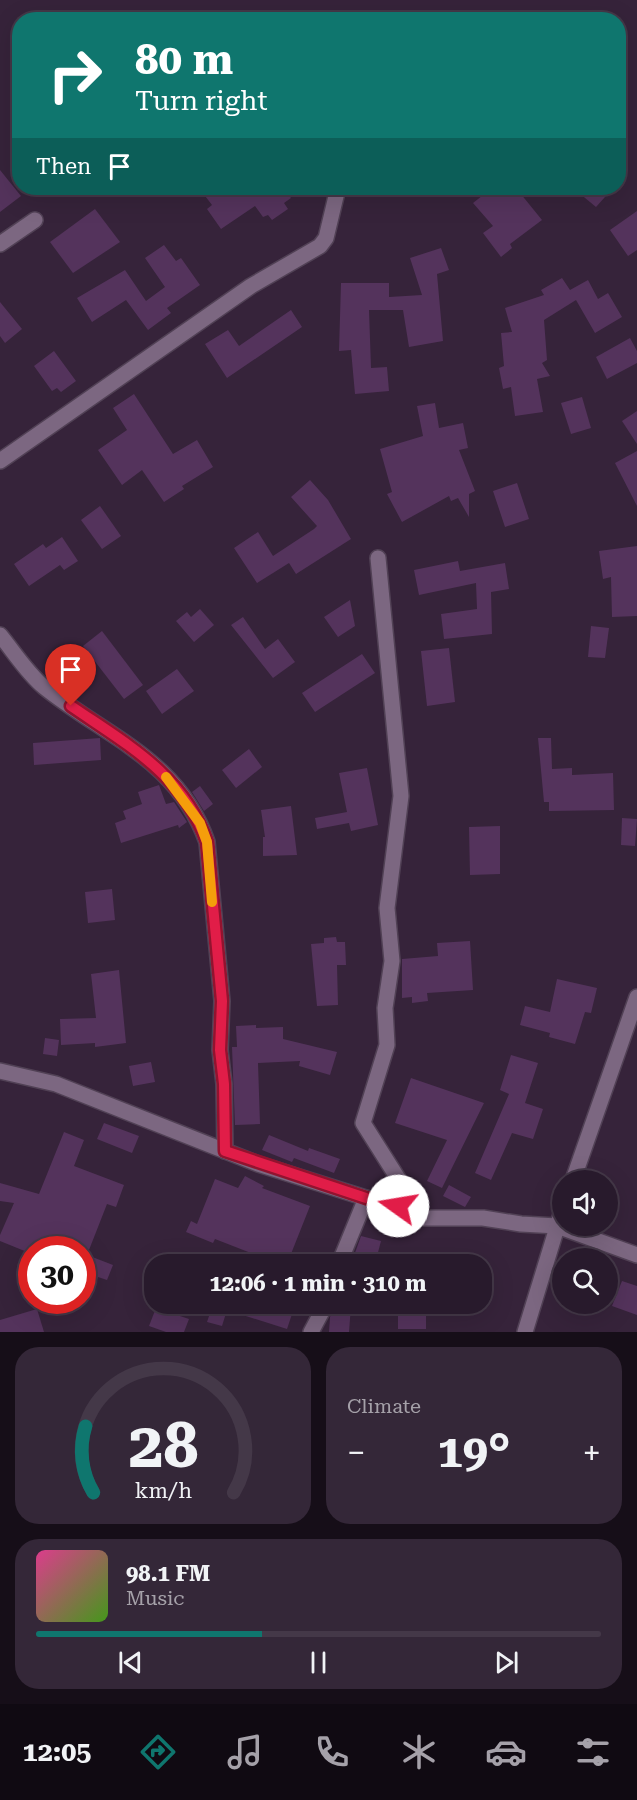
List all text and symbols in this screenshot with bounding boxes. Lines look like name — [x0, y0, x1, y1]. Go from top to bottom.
text: 80 m — [135, 35, 233, 84]
icon: right — [36, 36, 114, 114]
text: Turn right — [135, 85, 268, 117]
icon: arrive — [103, 150, 136, 183]
text: Then — [36, 154, 91, 179]
pin — [45, 644, 96, 706]
icon: arrive — [54, 653, 87, 686]
map controls — [552, 1170, 618, 1314]
button: sound — [552, 1170, 618, 1236]
position arrow — [366, 1174, 430, 1238]
speed limit sign: 30 — [18, 1236, 96, 1314]
button: search — [552, 1248, 618, 1314]
text: 12:06 · 1 min · 310 m — [209, 1271, 427, 1296]
text: Climate — [347, 1394, 421, 1418]
text: 28 — [128, 1409, 198, 1482]
text: 19° — [438, 1425, 510, 1478]
text: − — [347, 1433, 365, 1472]
text: + — [583, 1433, 601, 1472]
text: km/h — [134, 1478, 192, 1503]
text: 98.1 FM — [126, 1561, 210, 1586]
text: Music — [126, 1586, 185, 1610]
icon: previous — [114, 1646, 147, 1679]
icon: pause — [302, 1646, 335, 1679]
icon: next — [490, 1646, 523, 1679]
icon: directions — [137, 1731, 179, 1773]
icon: music — [224, 1731, 266, 1773]
icon: phone — [311, 1731, 353, 1773]
icon: climate — [398, 1731, 440, 1773]
icon: car — [485, 1731, 527, 1773]
icon: filters — [572, 1731, 614, 1773]
text: 12:05 — [23, 1736, 92, 1768]

